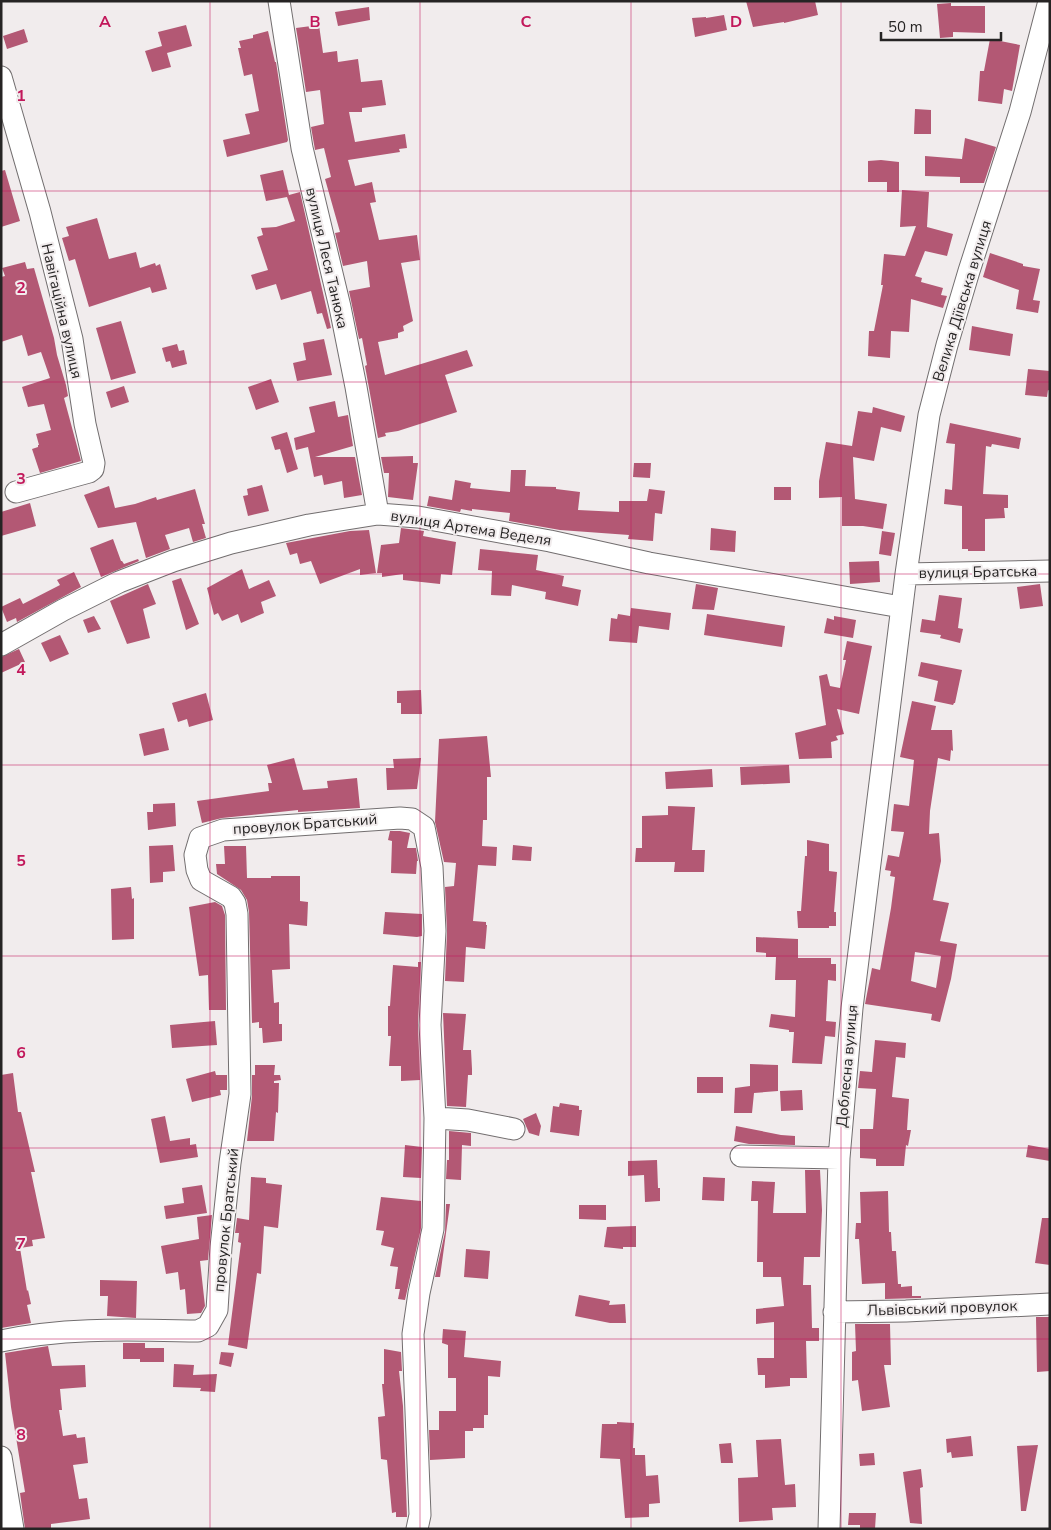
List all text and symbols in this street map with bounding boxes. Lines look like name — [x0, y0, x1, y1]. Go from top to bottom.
scale bar — [881, 10, 1001, 42]
text: A — [99, 11, 111, 33]
text: B — [309, 11, 321, 33]
text: C — [521, 11, 532, 33]
text: D — [730, 11, 742, 33]
text: 50 m — [888, 17, 923, 37]
text: 1 — [16, 85, 26, 107]
street label: вулиця Леся Танюка — [301, 185, 353, 331]
street label: Велика Діївська вулиця — [928, 218, 996, 384]
street label: Навігаційна вулиця — [37, 241, 87, 381]
text: 2 — [16, 277, 26, 299]
text: 3 — [16, 468, 26, 490]
street label: вулиця Артема Веделя — [389, 505, 553, 551]
street label: вулиця Братська — [919, 561, 1037, 583]
text: 4 — [16, 659, 26, 681]
street label: провулок Братський — [232, 809, 378, 839]
text: 5 — [16, 850, 26, 872]
street label: Доблесна вулиця — [832, 1004, 862, 1128]
text: 6 — [16, 1042, 26, 1064]
street label: провулок Братський — [208, 1147, 244, 1293]
text: 7 — [16, 1233, 26, 1255]
street label: Львівський провулок — [867, 1295, 1018, 1321]
text: 8 — [16, 1424, 26, 1446]

